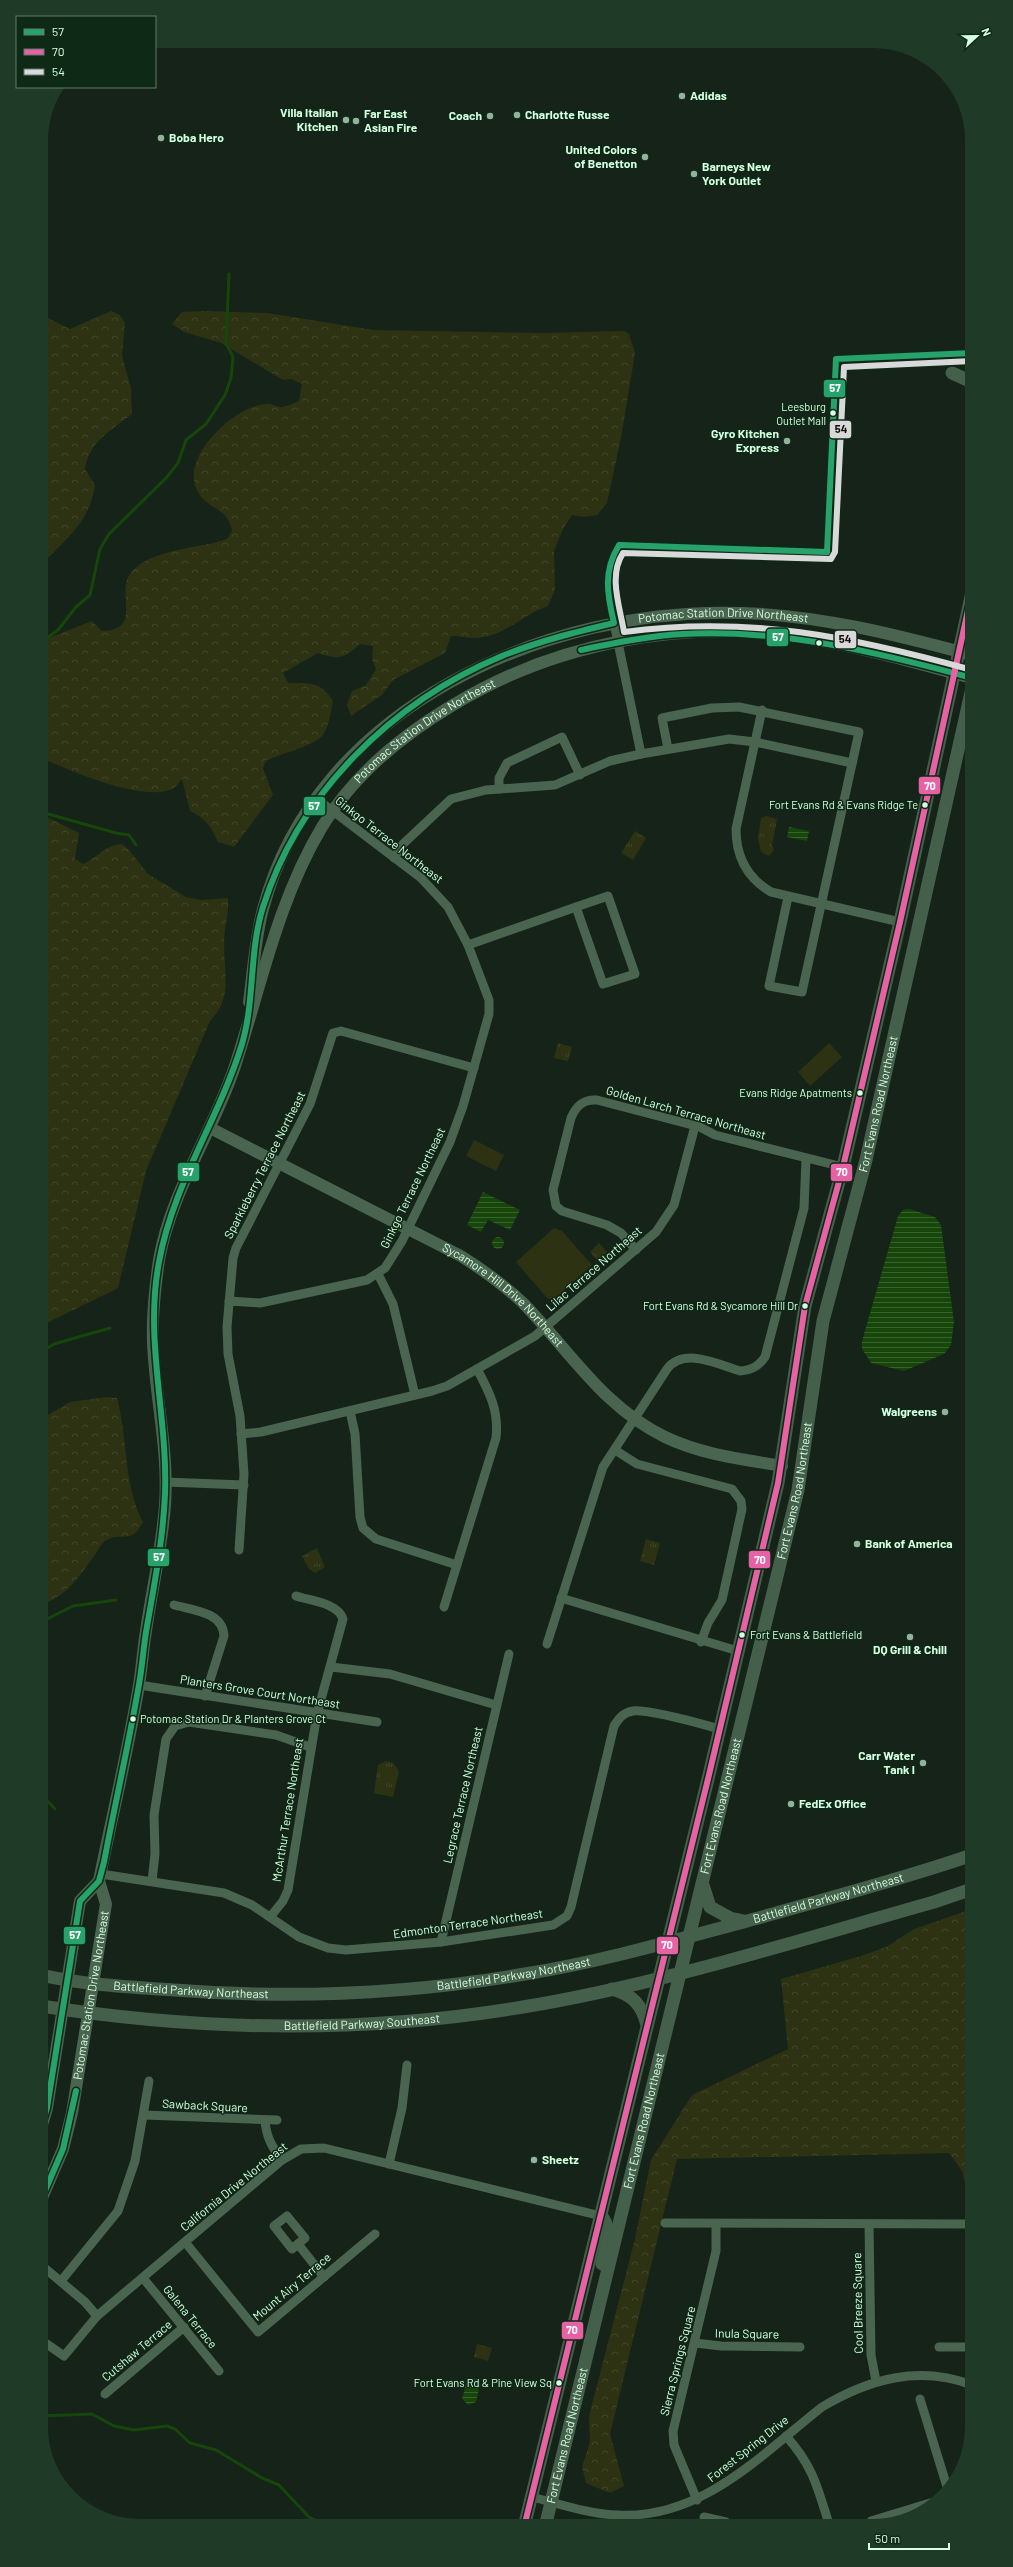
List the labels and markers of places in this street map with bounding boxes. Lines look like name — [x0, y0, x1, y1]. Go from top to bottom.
place label: Adidas — [690, 88, 727, 102]
marker: Adidas — [677, 91, 687, 101]
place label: Villa Italian Kitchen — [280, 105, 338, 133]
place label: Far East Asian Fire — [364, 106, 418, 134]
place label: Charlotte Russe — [525, 107, 610, 121]
place label: Coach — [449, 108, 482, 122]
marker: Charlotte Russe — [512, 110, 522, 120]
marker: Coach — [485, 111, 495, 121]
marker: Villa Italian Kitchen — [341, 115, 351, 125]
marker: Far East Asian Fire — [351, 116, 361, 126]
place label: Boba Hero — [169, 130, 224, 144]
marker: Boba Hero — [156, 133, 166, 143]
place label: United Colors of Benetton — [566, 142, 637, 170]
marker: United Colors of Benetton — [640, 152, 650, 162]
place label: Barneys New York Outlet — [702, 159, 771, 187]
marker: Barneys New York Outlet — [689, 169, 699, 179]
place label: Leesburg Outlet Mall — [776, 400, 826, 427]
marker: Leesburg Outlet Mall — [828, 408, 838, 418]
place label: Gyro Kitchen Express — [711, 426, 779, 454]
marker: Gyro Kitchen Express — [782, 436, 792, 446]
unlabelled marker — [814, 638, 824, 648]
place label: Fort Evans Rd & Evans Ridge Te — [769, 798, 918, 811]
marker: Fort Evans Rd & Evans Ridge Te — [920, 800, 930, 810]
place label: Evans Ridge Apatments — [739, 1086, 852, 1099]
marker: Evans Ridge Apatments — [855, 1088, 865, 1098]
place label: Fort Evans Rd & Sycamore Hill Dr — [643, 1299, 798, 1312]
marker: Fort Evans Rd & Sycamore Hill Dr — [800, 1301, 810, 1311]
place label: Walgreens — [881, 1404, 937, 1418]
marker: Walgreens — [940, 1407, 950, 1417]
place label: Bank of America — [865, 1536, 953, 1550]
marker: Bank of America — [852, 1539, 862, 1549]
place label: Fort Evans & Battlefield — [750, 1628, 862, 1641]
marker: Fort Evans & Battlefield — [737, 1630, 747, 1640]
marker: DQ Grill & Chill — [905, 1632, 915, 1642]
place label: DQ Grill & Chill — [873, 1642, 947, 1656]
place label: Potomac Station Dr & Planters Grove Ct — [140, 1712, 326, 1725]
marker: Potomac Station Dr & Planters Grove Ct — [128, 1714, 138, 1724]
place label: Carr Water Tank I — [858, 1748, 915, 1776]
marker: Carr Water Tank I — [918, 1758, 928, 1768]
place label: FedEx Office — [799, 1796, 867, 1810]
marker: FedEx Office — [786, 1799, 796, 1809]
place label: Sheetz — [542, 2152, 579, 2166]
marker: Sheetz — [529, 2155, 539, 2165]
place label: Fort Evans Rd & Pine View Sq — [414, 2376, 552, 2389]
marker: Fort Evans Rd & Pine View Sq — [554, 2378, 564, 2388]

